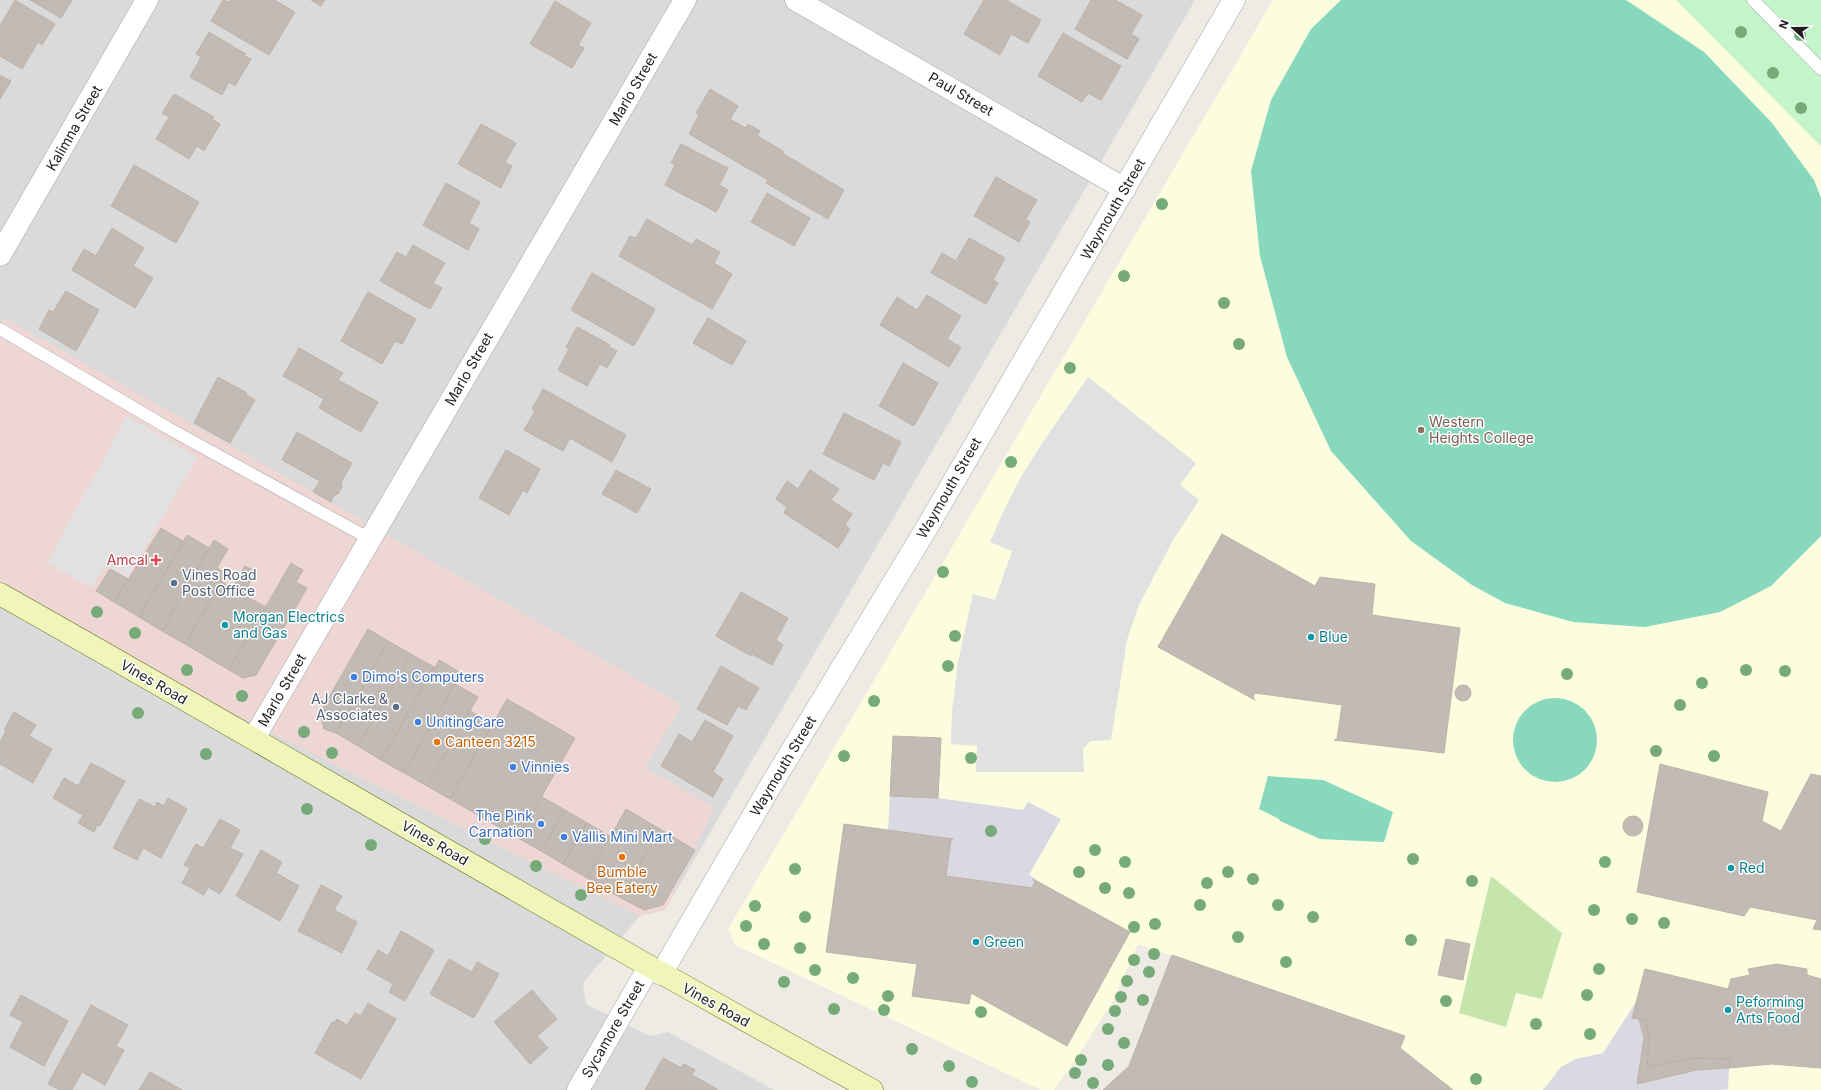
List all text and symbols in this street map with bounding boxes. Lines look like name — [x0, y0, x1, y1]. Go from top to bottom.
north arrow — [1773, 8, 1813, 48]
text: N — [1776, 18, 1792, 31]
street label: Marlo Street — [605, 49, 660, 128]
street label: Paul Street — [926, 68, 997, 119]
street label: Kalimna Street — [42, 82, 105, 174]
street label: Waymouth Street — [1077, 155, 1149, 262]
street label: Marlo Street — [441, 329, 496, 408]
place label: Western Heights College — [1429, 413, 1534, 446]
marker: Western Heights College — [1416, 425, 1426, 435]
street label: Waymouth Street — [913, 434, 985, 541]
place label: Amcal — [107, 551, 148, 568]
marker: Amcal — [151, 555, 161, 565]
place label: Vines Road Post Office — [182, 566, 257, 599]
marker: Vines Road Post Office — [169, 578, 179, 588]
place label: Morgan Electrics and Gas — [233, 608, 345, 641]
marker: Morgan Electrics and Gas — [220, 620, 230, 630]
place label: Blue — [1319, 628, 1348, 645]
marker: Blue — [1306, 632, 1316, 642]
street label: Marlo Street — [254, 650, 309, 729]
street label: Vines Road — [118, 656, 191, 708]
place label: Dimo's Computers — [362, 668, 484, 685]
marker: Dimo's Computers — [349, 672, 359, 682]
place label: AJ Clarke & Associates — [311, 690, 388, 723]
marker: AJ Clarke & Associates — [391, 702, 401, 712]
street label: Waymouth Street — [746, 712, 819, 819]
place label: UnitingCare — [426, 713, 504, 730]
marker: UnitingCare — [413, 717, 423, 727]
place label: Canteen 3215 — [445, 733, 536, 750]
marker: Canteen 3215 — [432, 737, 442, 747]
place label: Vinnies — [521, 758, 570, 775]
marker: Vinnies — [508, 762, 518, 772]
place label: The Pink Carnation — [469, 807, 533, 840]
street label: Vines Road — [399, 817, 472, 869]
marker: The Pink Carnation — [536, 819, 546, 829]
place label: Vallis Mini Mart — [572, 828, 673, 845]
marker: Vallis Mini Mart — [559, 832, 569, 842]
marker: Bumble Bee Eatery — [617, 852, 627, 862]
place label: Red — [1739, 859, 1765, 876]
place label: Bumble Bee Eatery — [586, 863, 658, 896]
marker: Red — [1726, 863, 1736, 873]
place label: Green — [984, 933, 1024, 950]
marker: Green — [971, 937, 981, 947]
street label: Sycamore Street — [578, 977, 648, 1081]
street label: Vines Road — [680, 979, 753, 1030]
place label: Peforming Arts Food — [1736, 993, 1804, 1026]
marker: Peforming Arts Food — [1723, 1005, 1733, 1015]

